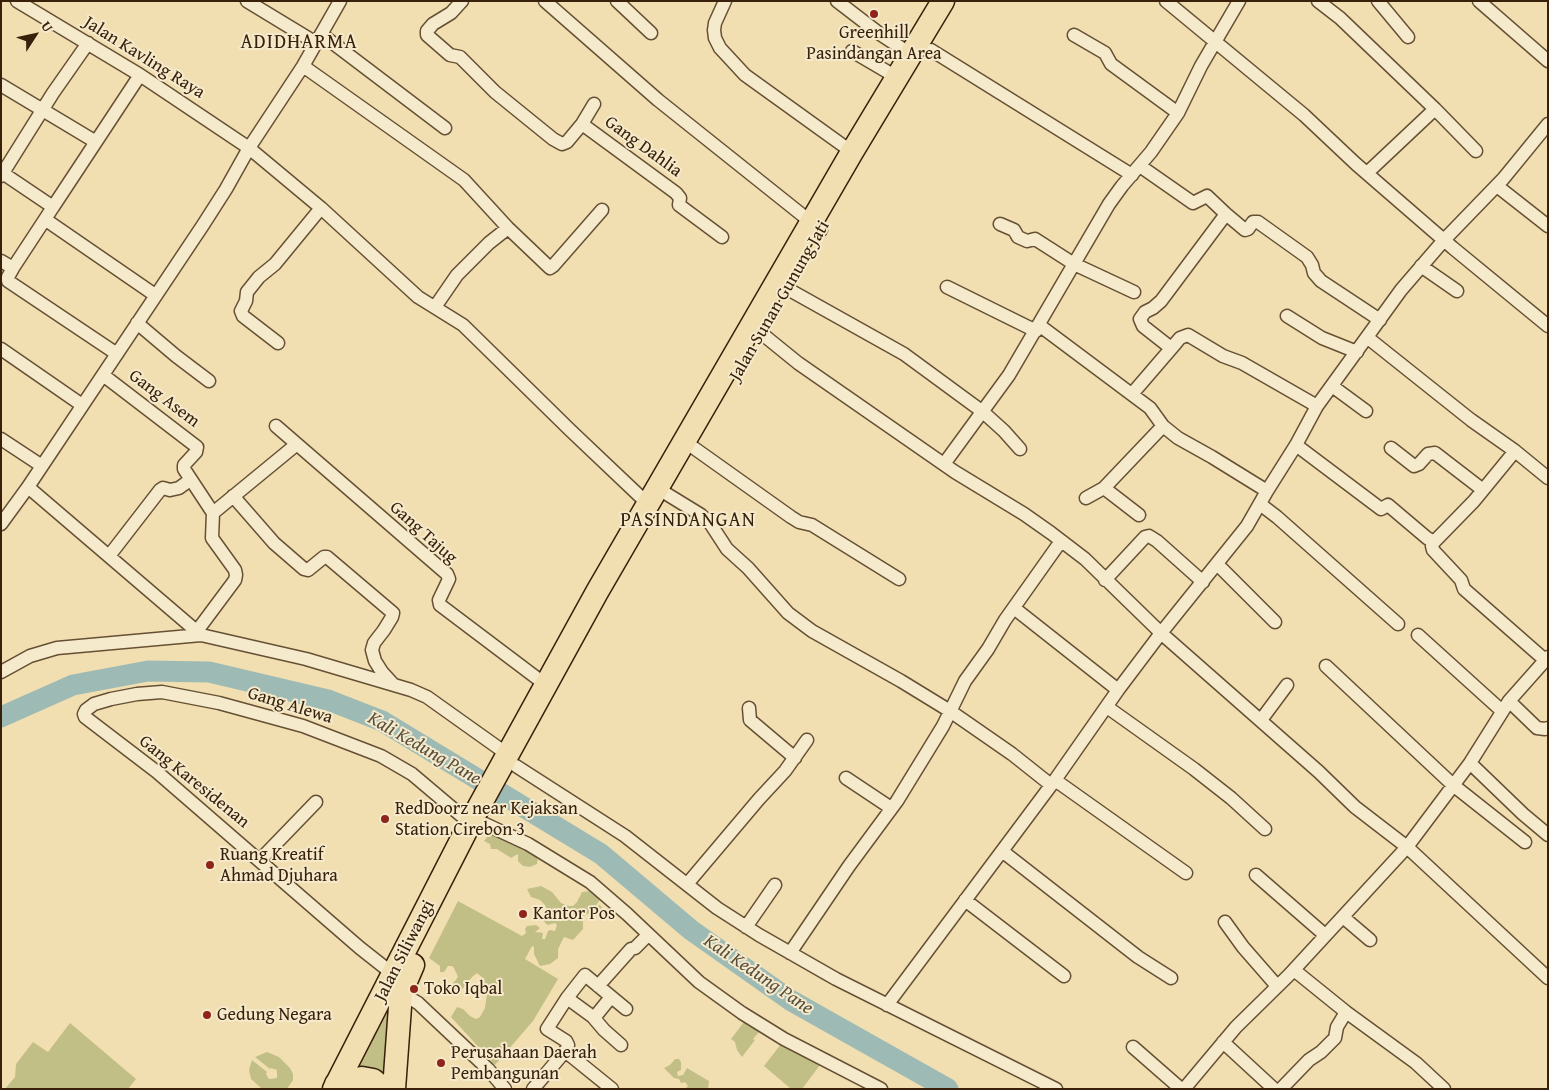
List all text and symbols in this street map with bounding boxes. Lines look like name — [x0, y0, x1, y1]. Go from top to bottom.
marker: Greenhill Pasindangan Area — [868, 8, 880, 20]
north arrow — [10, 10, 60, 60]
street label: Jalan Kavling Raya — [79, 12, 209, 104]
text: U — [36, 17, 58, 36]
place label: Greenhill Pasindangan Area — [806, 22, 942, 64]
district label: ADIDHARMA — [239, 31, 359, 55]
street label: Gang Dahlia — [600, 112, 686, 182]
street label: Jalan Sunan Gunung Jati — [725, 217, 835, 385]
street label: Gang Asem — [124, 365, 204, 433]
street label: Gang Tajug — [385, 497, 461, 569]
district label: PASINDANGAN — [619, 509, 757, 533]
street label: Gang Alewa — [245, 683, 335, 729]
water label: Kali Kedung Pane — [363, 707, 485, 791]
street label: Gang Karesidenan — [134, 731, 254, 833]
place label: RedDoorz near Kejaksan Station Cirebon 3 — [395, 798, 578, 841]
marker: RedDoorz near Kejaksan Station Cirebon 3 — [379, 813, 391, 825]
place label: Ruang Kreatif Ahmad Djuhara — [220, 844, 338, 886]
marker: Ruang Kreatif Ahmad Djuhara — [204, 859, 216, 871]
street label: Jalan Siliwangi — [370, 897, 440, 1005]
place label: Kantor Pos — [533, 903, 615, 925]
marker: Kantor Pos — [517, 908, 529, 920]
water label: Kali Kedung Pane — [699, 930, 817, 1020]
place label: Toko Iqbal — [424, 978, 502, 1000]
marker: Toko Iqbal — [408, 983, 420, 995]
place label: Gedung Negara — [217, 1004, 332, 1026]
marker: Gedung Negara — [201, 1009, 213, 1021]
place label: Perusahaan Daerah Pembangunan — [451, 1042, 597, 1084]
marker: Perusahaan Daerah Pembangunan — [435, 1057, 447, 1069]

